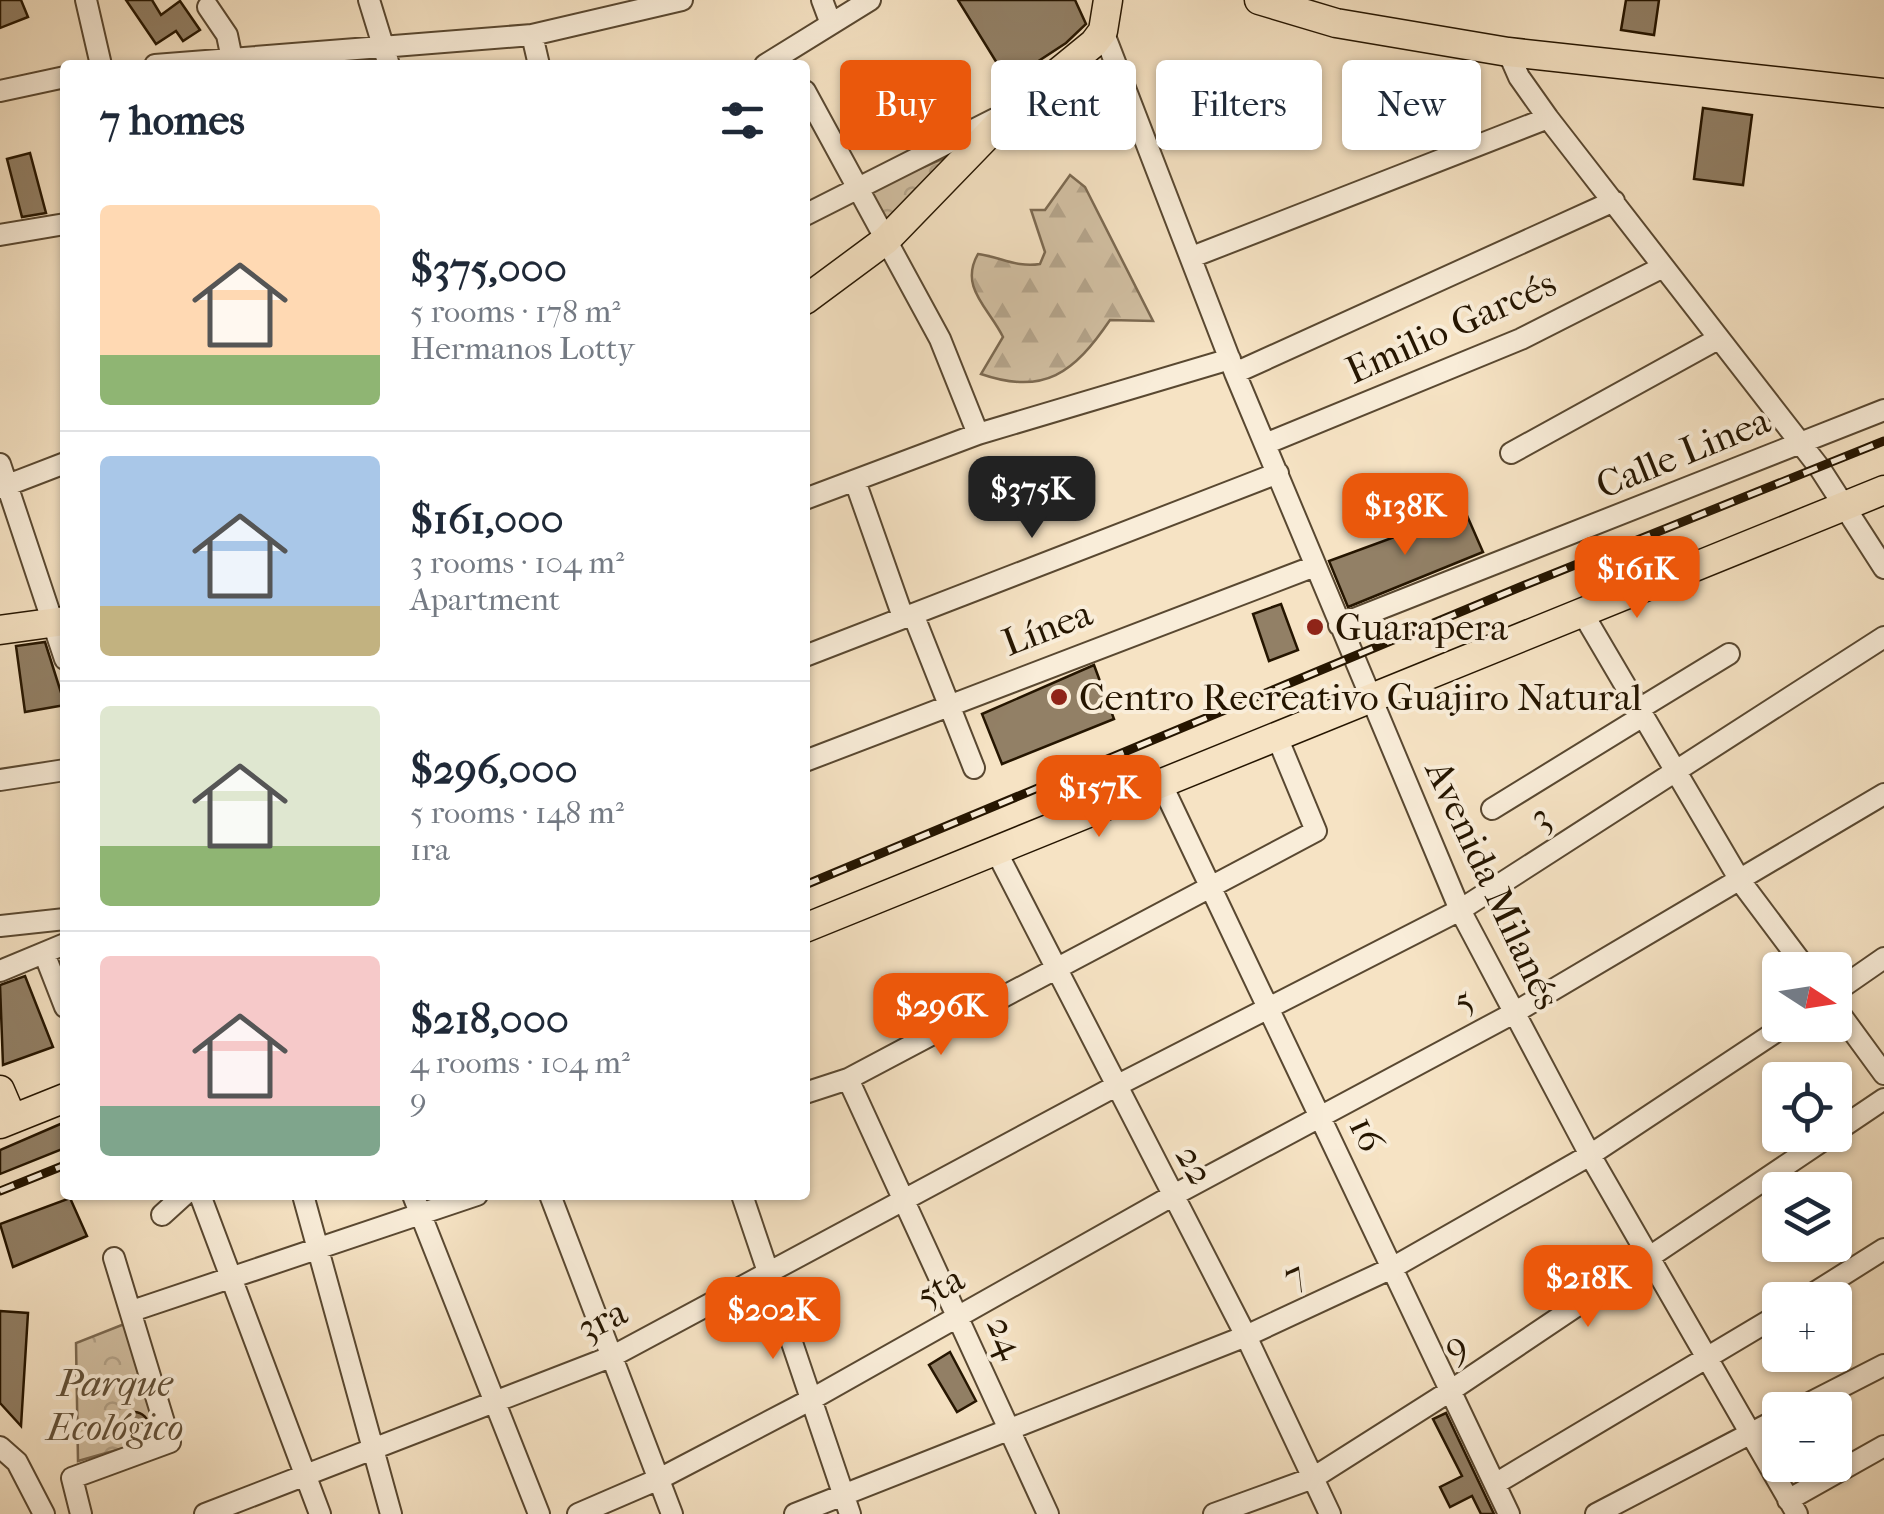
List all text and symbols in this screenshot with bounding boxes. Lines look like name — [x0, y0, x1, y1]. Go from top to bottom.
chip: Buy — [840, 60, 971, 150]
chip: Rent — [991, 60, 1136, 150]
chip: Filters — [1156, 60, 1322, 150]
chip: New — [1342, 60, 1481, 150]
icon: filters — [715, 93, 770, 148]
text: 7 homes — [100, 96, 245, 145]
text: $375,000 — [410, 244, 567, 293]
icon: home — [180, 245, 300, 365]
street label: Emilio Garcés — [1339, 261, 1563, 393]
text: 5 rooms · 178 m² — [410, 293, 620, 330]
text: Hermanos Lotty — [410, 330, 635, 367]
street label: Calle Linea — [1590, 398, 1777, 508]
pin: $375K — [962, 456, 1102, 541]
text: $375K — [990, 470, 1074, 507]
pin: $138K — [1335, 473, 1475, 558]
text: $138K — [1364, 487, 1446, 524]
text: $161,000 — [410, 495, 564, 544]
icon: home — [180, 496, 300, 616]
pin: $161K — [1567, 536, 1707, 621]
text: 3 rooms · 104 m² — [410, 544, 624, 581]
text: $161K — [1597, 550, 1677, 587]
text: Apartment — [410, 581, 560, 618]
street label: Línea — [996, 590, 1099, 666]
place label: Guarapera — [1335, 605, 1508, 650]
marker: Guarapera — [1304, 616, 1326, 638]
place label: Centro Recreativo Guajiro Natural — [1079, 675, 1642, 720]
marker: Centro Recreativo Guajiro Natural — [1048, 686, 1070, 708]
text: $296,000 — [410, 745, 578, 794]
icon: home — [180, 746, 300, 866]
street label: Avenida Milanés — [1415, 752, 1570, 1016]
pin: $157K — [1029, 755, 1169, 840]
text: $157K — [1058, 769, 1140, 806]
text: 5 rooms · 148 m² — [410, 794, 624, 831]
street label: 3 — [1521, 794, 1559, 840]
text: 1ra — [410, 831, 450, 868]
north arrow — [1762, 952, 1852, 1042]
map controls — [1762, 952, 1852, 1482]
pin: $296K — [871, 973, 1011, 1058]
street label: 5 — [1445, 976, 1481, 1024]
text: $296K — [895, 987, 987, 1024]
text: $218,000 — [410, 995, 569, 1044]
icon: home — [180, 996, 300, 1116]
text: 4 rooms · 104 m² — [410, 1044, 630, 1081]
button: locate — [1762, 1062, 1852, 1152]
text: 9 — [410, 1081, 427, 1118]
street label: 16 — [1339, 1109, 1395, 1159]
street label: 22 — [1166, 1137, 1224, 1193]
button: layers — [1762, 1172, 1852, 1262]
pin: $218K — [1518, 1245, 1658, 1330]
street label: 7 — [1276, 1251, 1312, 1299]
street label: 5ta — [908, 1256, 972, 1318]
text: $218K — [1546, 1259, 1630, 1296]
pin: $202K — [703, 1277, 843, 1362]
button: + — [1762, 1282, 1852, 1372]
street label: 3ra — [570, 1289, 634, 1351]
text: $202K — [727, 1291, 819, 1328]
street label: 24 — [977, 1309, 1036, 1367]
street label: 9 — [1434, 1322, 1476, 1370]
park label: Parque Ecológico — [44, 1361, 184, 1450]
button: − — [1762, 1392, 1852, 1482]

